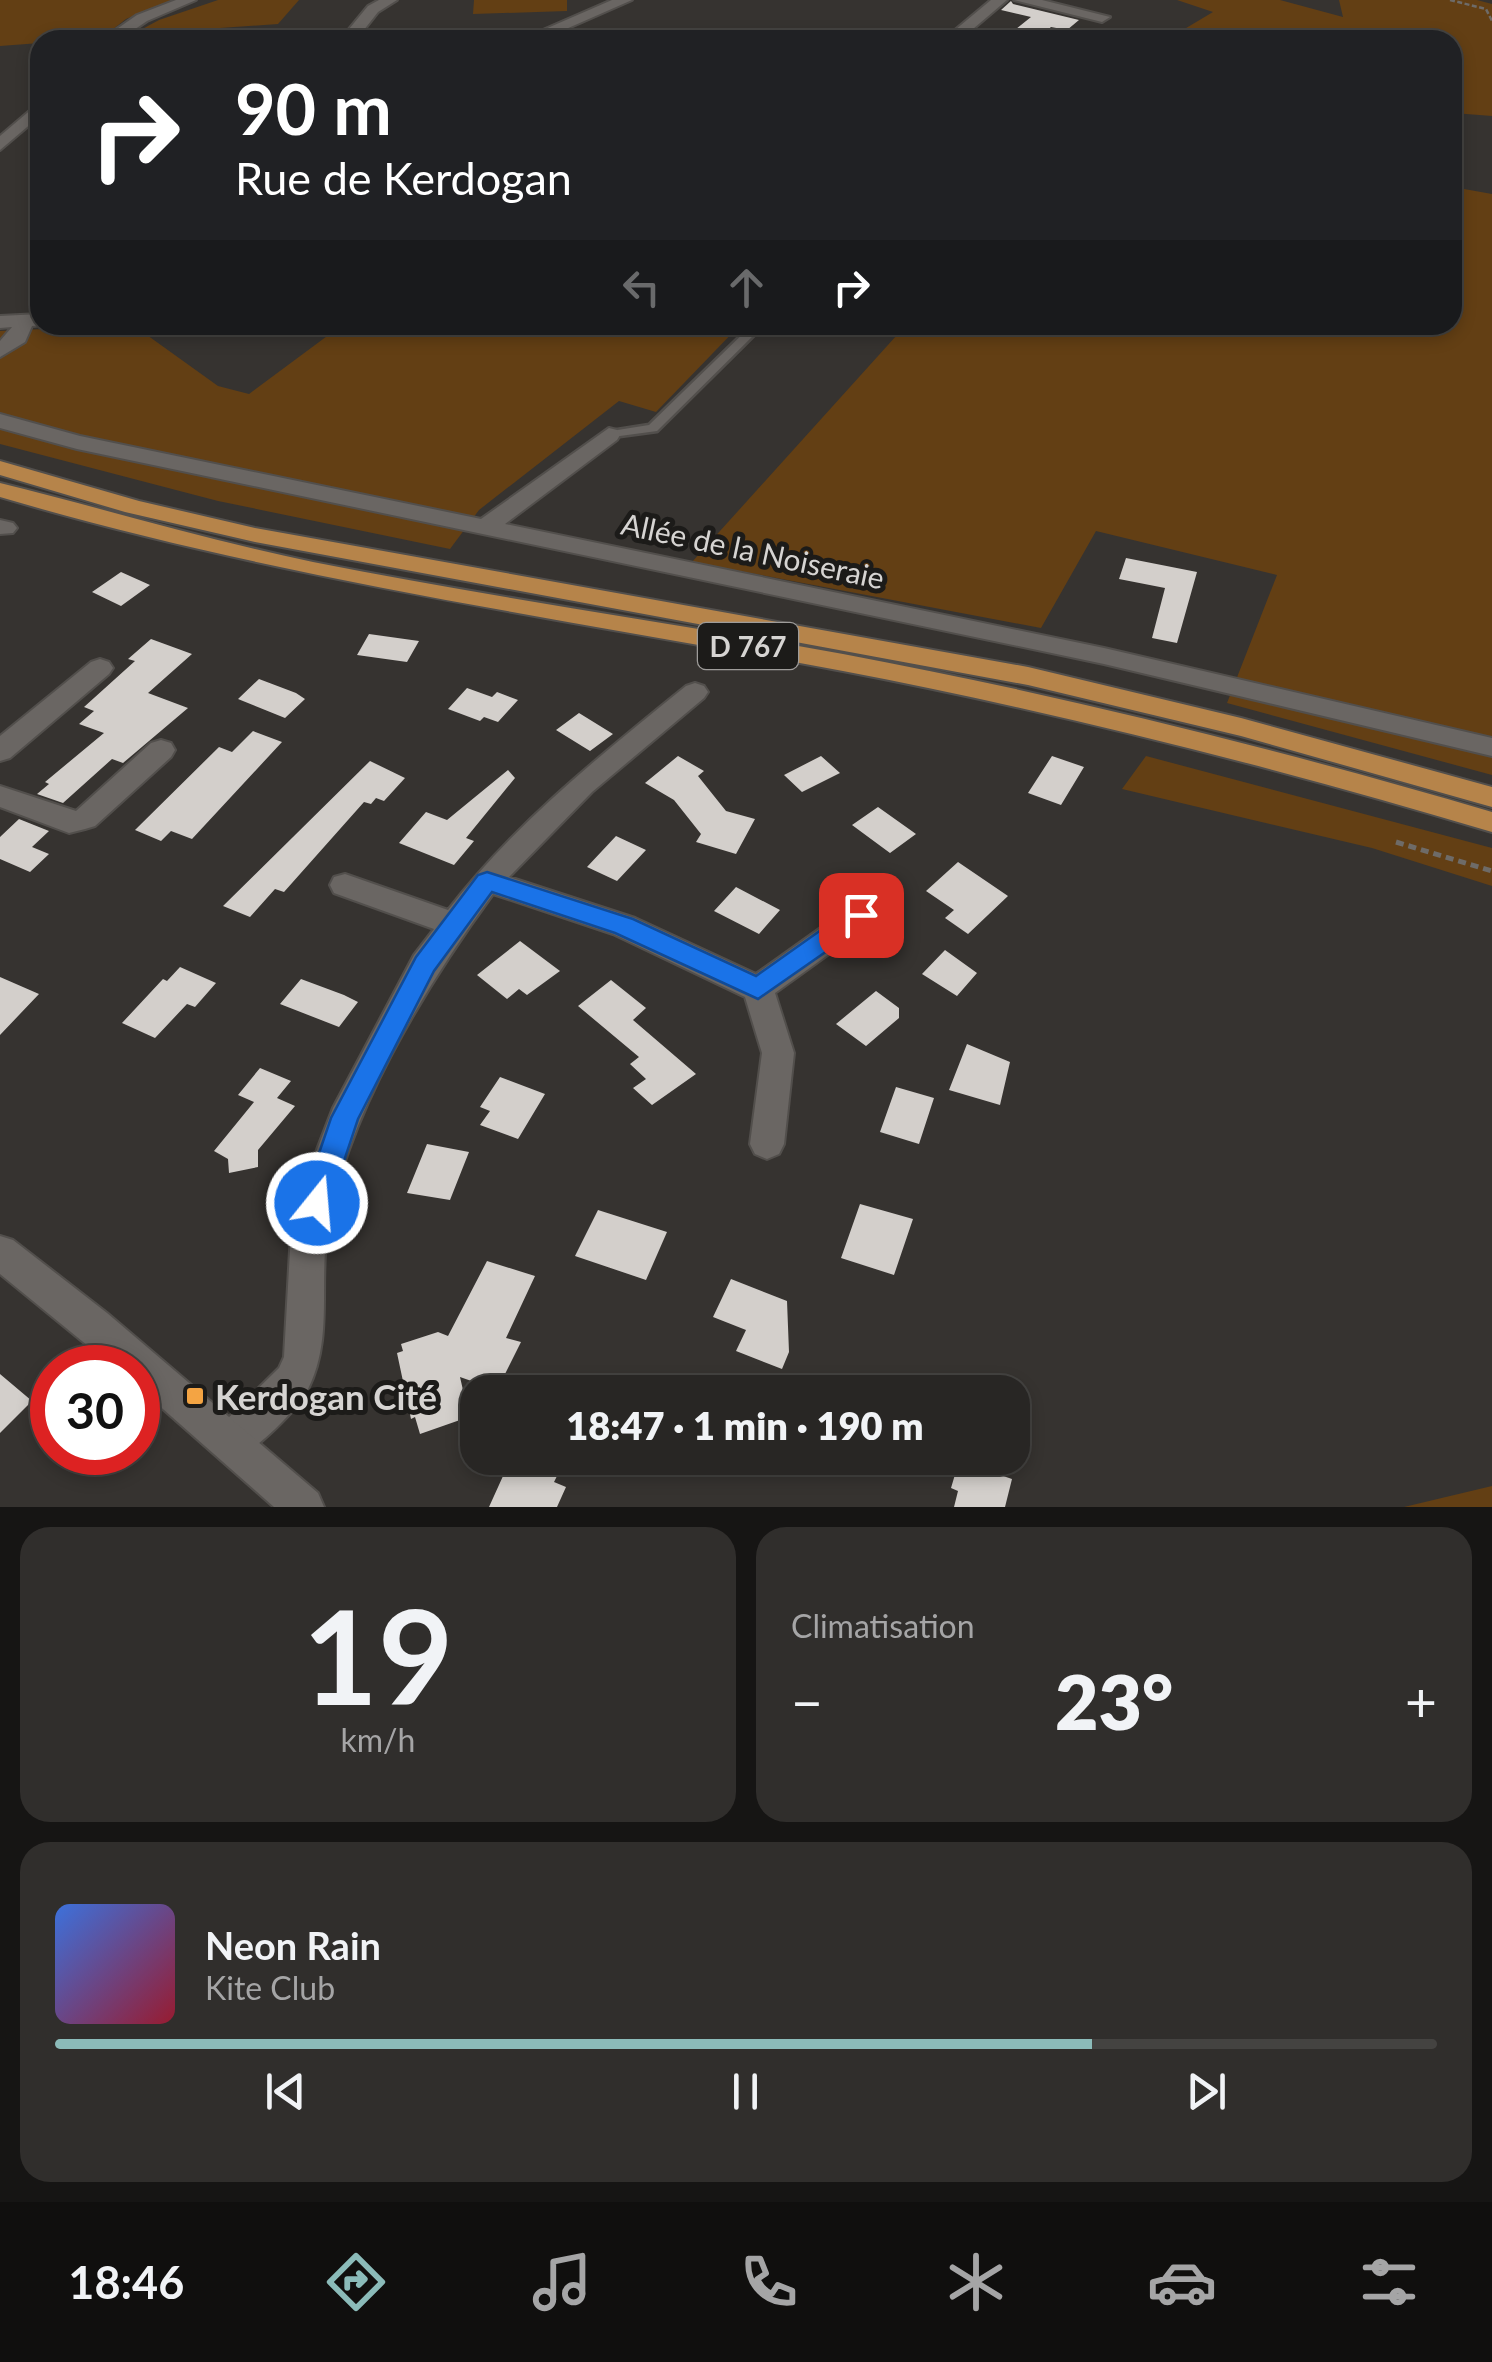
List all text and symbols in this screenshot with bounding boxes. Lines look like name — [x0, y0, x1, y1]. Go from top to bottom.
text: 90 m — [235, 66, 392, 150]
icon: right — [70, 70, 200, 200]
text: Rue de Kerdogan — [235, 151, 572, 205]
icon: left — [614, 260, 669, 315]
icon: ahead — [719, 260, 774, 315]
icon: right — [824, 260, 879, 315]
street label: Allée de la Noiseraie — [618, 505, 888, 595]
road number: D 767 — [698, 623, 798, 669]
pin — [819, 873, 904, 958]
icon: arrive — [834, 888, 889, 943]
position arrow — [265, 1151, 369, 1255]
speed limit sign: 30 — [30, 1345, 160, 1475]
place label: Kerdogan Cité — [215, 1375, 437, 1417]
marker: Kerdogan Cité — [184, 1385, 206, 1407]
text: 18:47 · 1 min · 190 m — [566, 1402, 924, 1448]
text: 19 — [303, 1577, 453, 1733]
text: Climatisation — [791, 1606, 975, 1645]
text: 23° — [1055, 1656, 1173, 1746]
text: − — [791, 1668, 823, 1734]
text: + — [1405, 1668, 1437, 1734]
text: km/h — [341, 1720, 415, 1759]
text: Neon Rain — [205, 1922, 381, 1968]
text: Kite Club — [205, 1968, 335, 2007]
icon: previous — [258, 2064, 313, 2119]
icon: pause — [718, 2064, 773, 2119]
icon: next — [1179, 2064, 1234, 2119]
icon: directions — [321, 2247, 391, 2317]
icon: music — [527, 2247, 597, 2317]
icon: phone — [734, 2247, 804, 2317]
icon: climate — [941, 2247, 1011, 2317]
icon: car — [1147, 2247, 1217, 2317]
icon: filters — [1354, 2247, 1424, 2317]
text: 18:46 — [68, 2255, 184, 2309]

